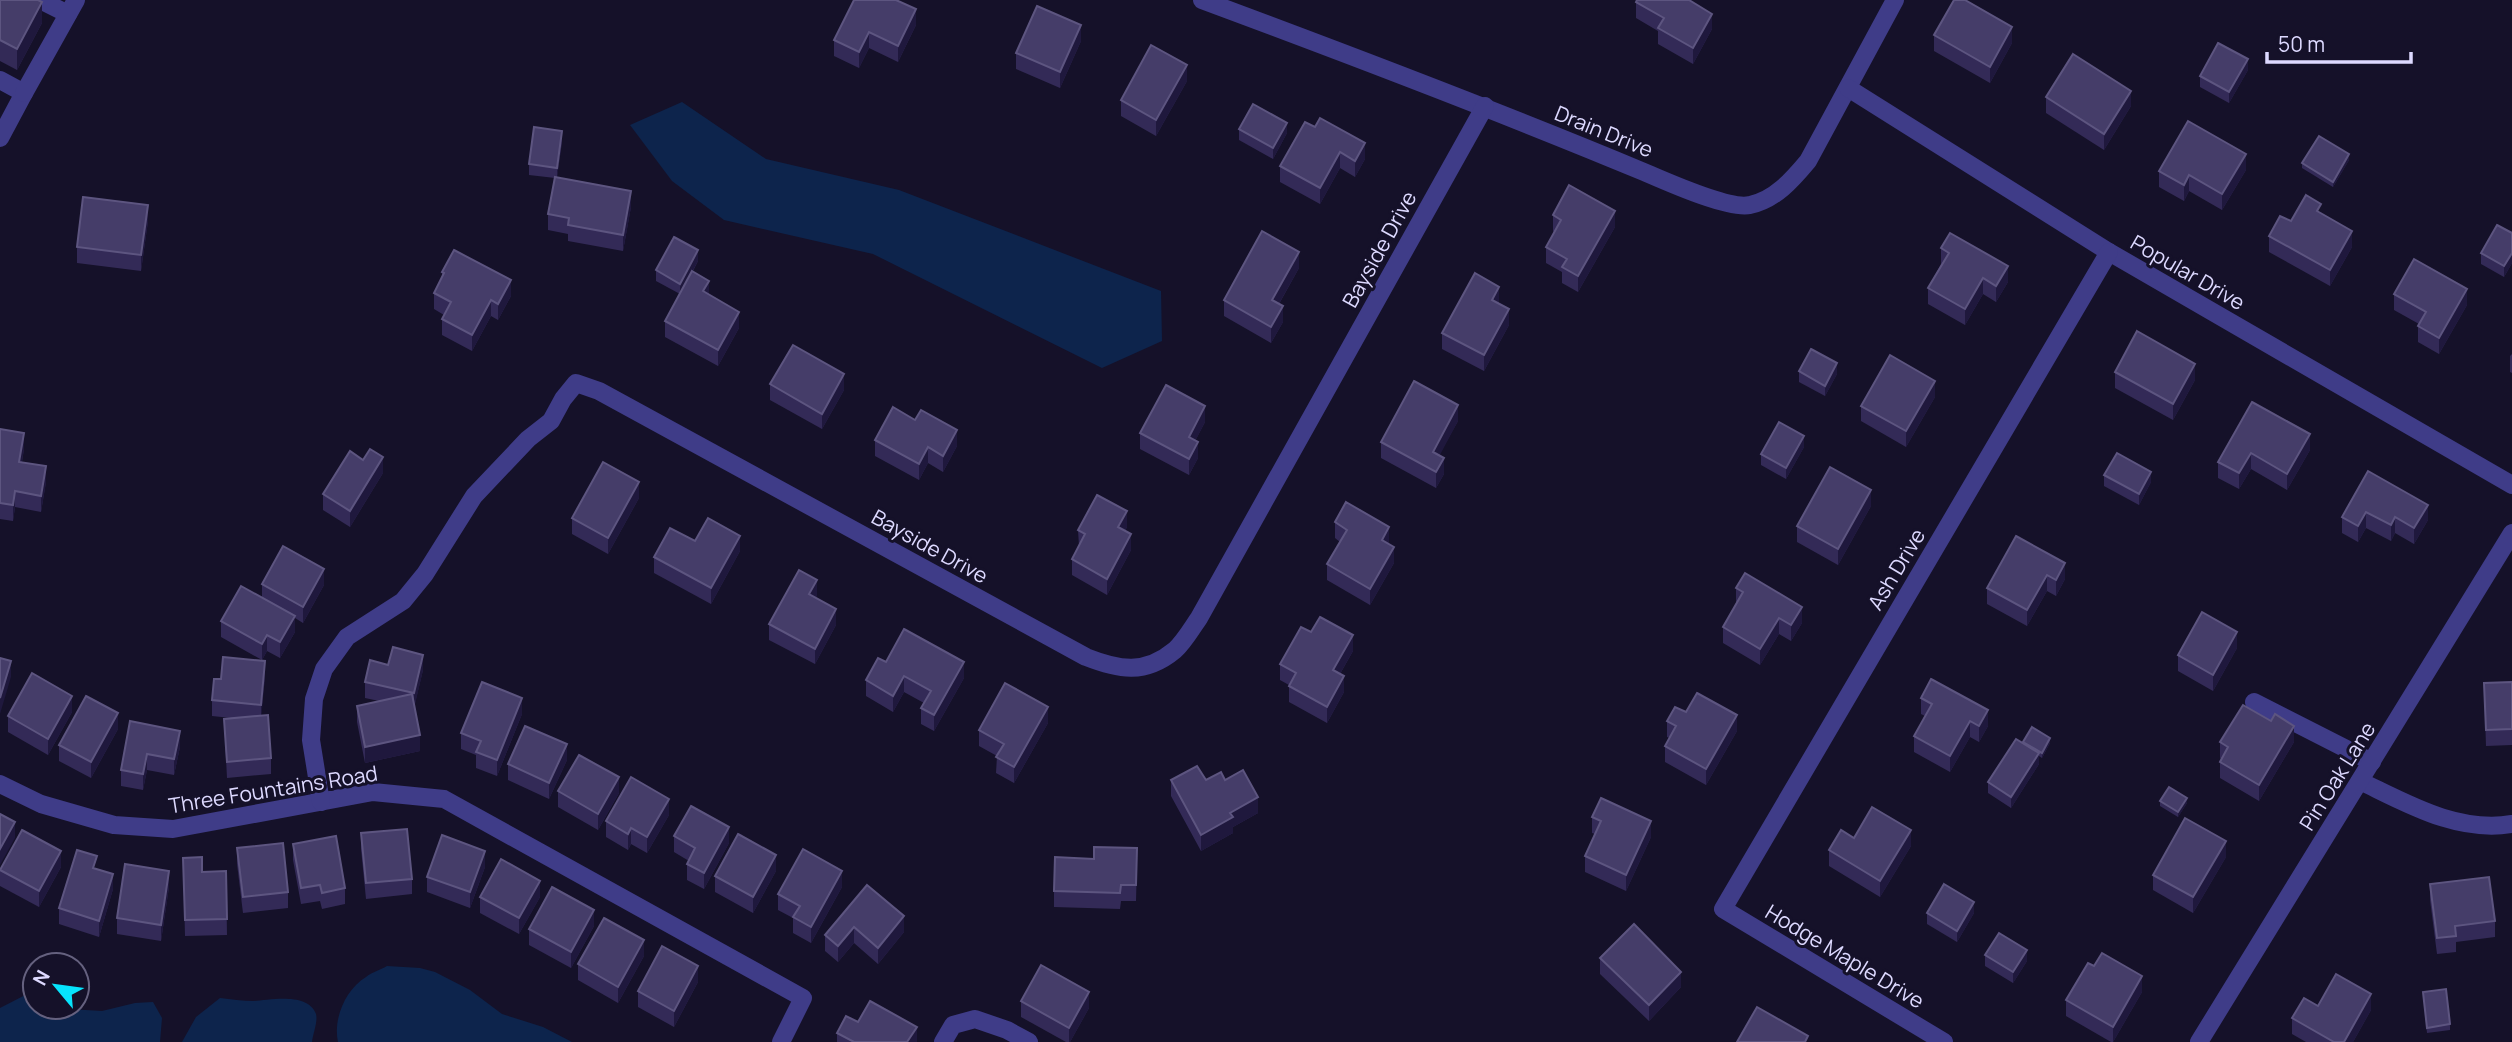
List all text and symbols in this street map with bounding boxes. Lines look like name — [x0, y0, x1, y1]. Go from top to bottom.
scale bar — [2267, 21, 2410, 65]
text: 50 m — [2278, 30, 2325, 58]
street label: Drain Drive — [1551, 99, 1657, 163]
street label: Bayside Drive — [1336, 186, 1422, 312]
street label: Popular Drive — [2126, 228, 2250, 316]
street label: Bayside Drive — [867, 503, 993, 589]
street label: Ash Drive — [1861, 523, 1931, 615]
street label: Pin Oak Lane — [2293, 717, 2381, 835]
street label: Three Fountains Road — [167, 759, 379, 819]
street label: Hodge Maple Drive — [1760, 898, 1930, 1014]
north arrow — [21, 951, 91, 1021]
text: N — [26, 965, 56, 990]

